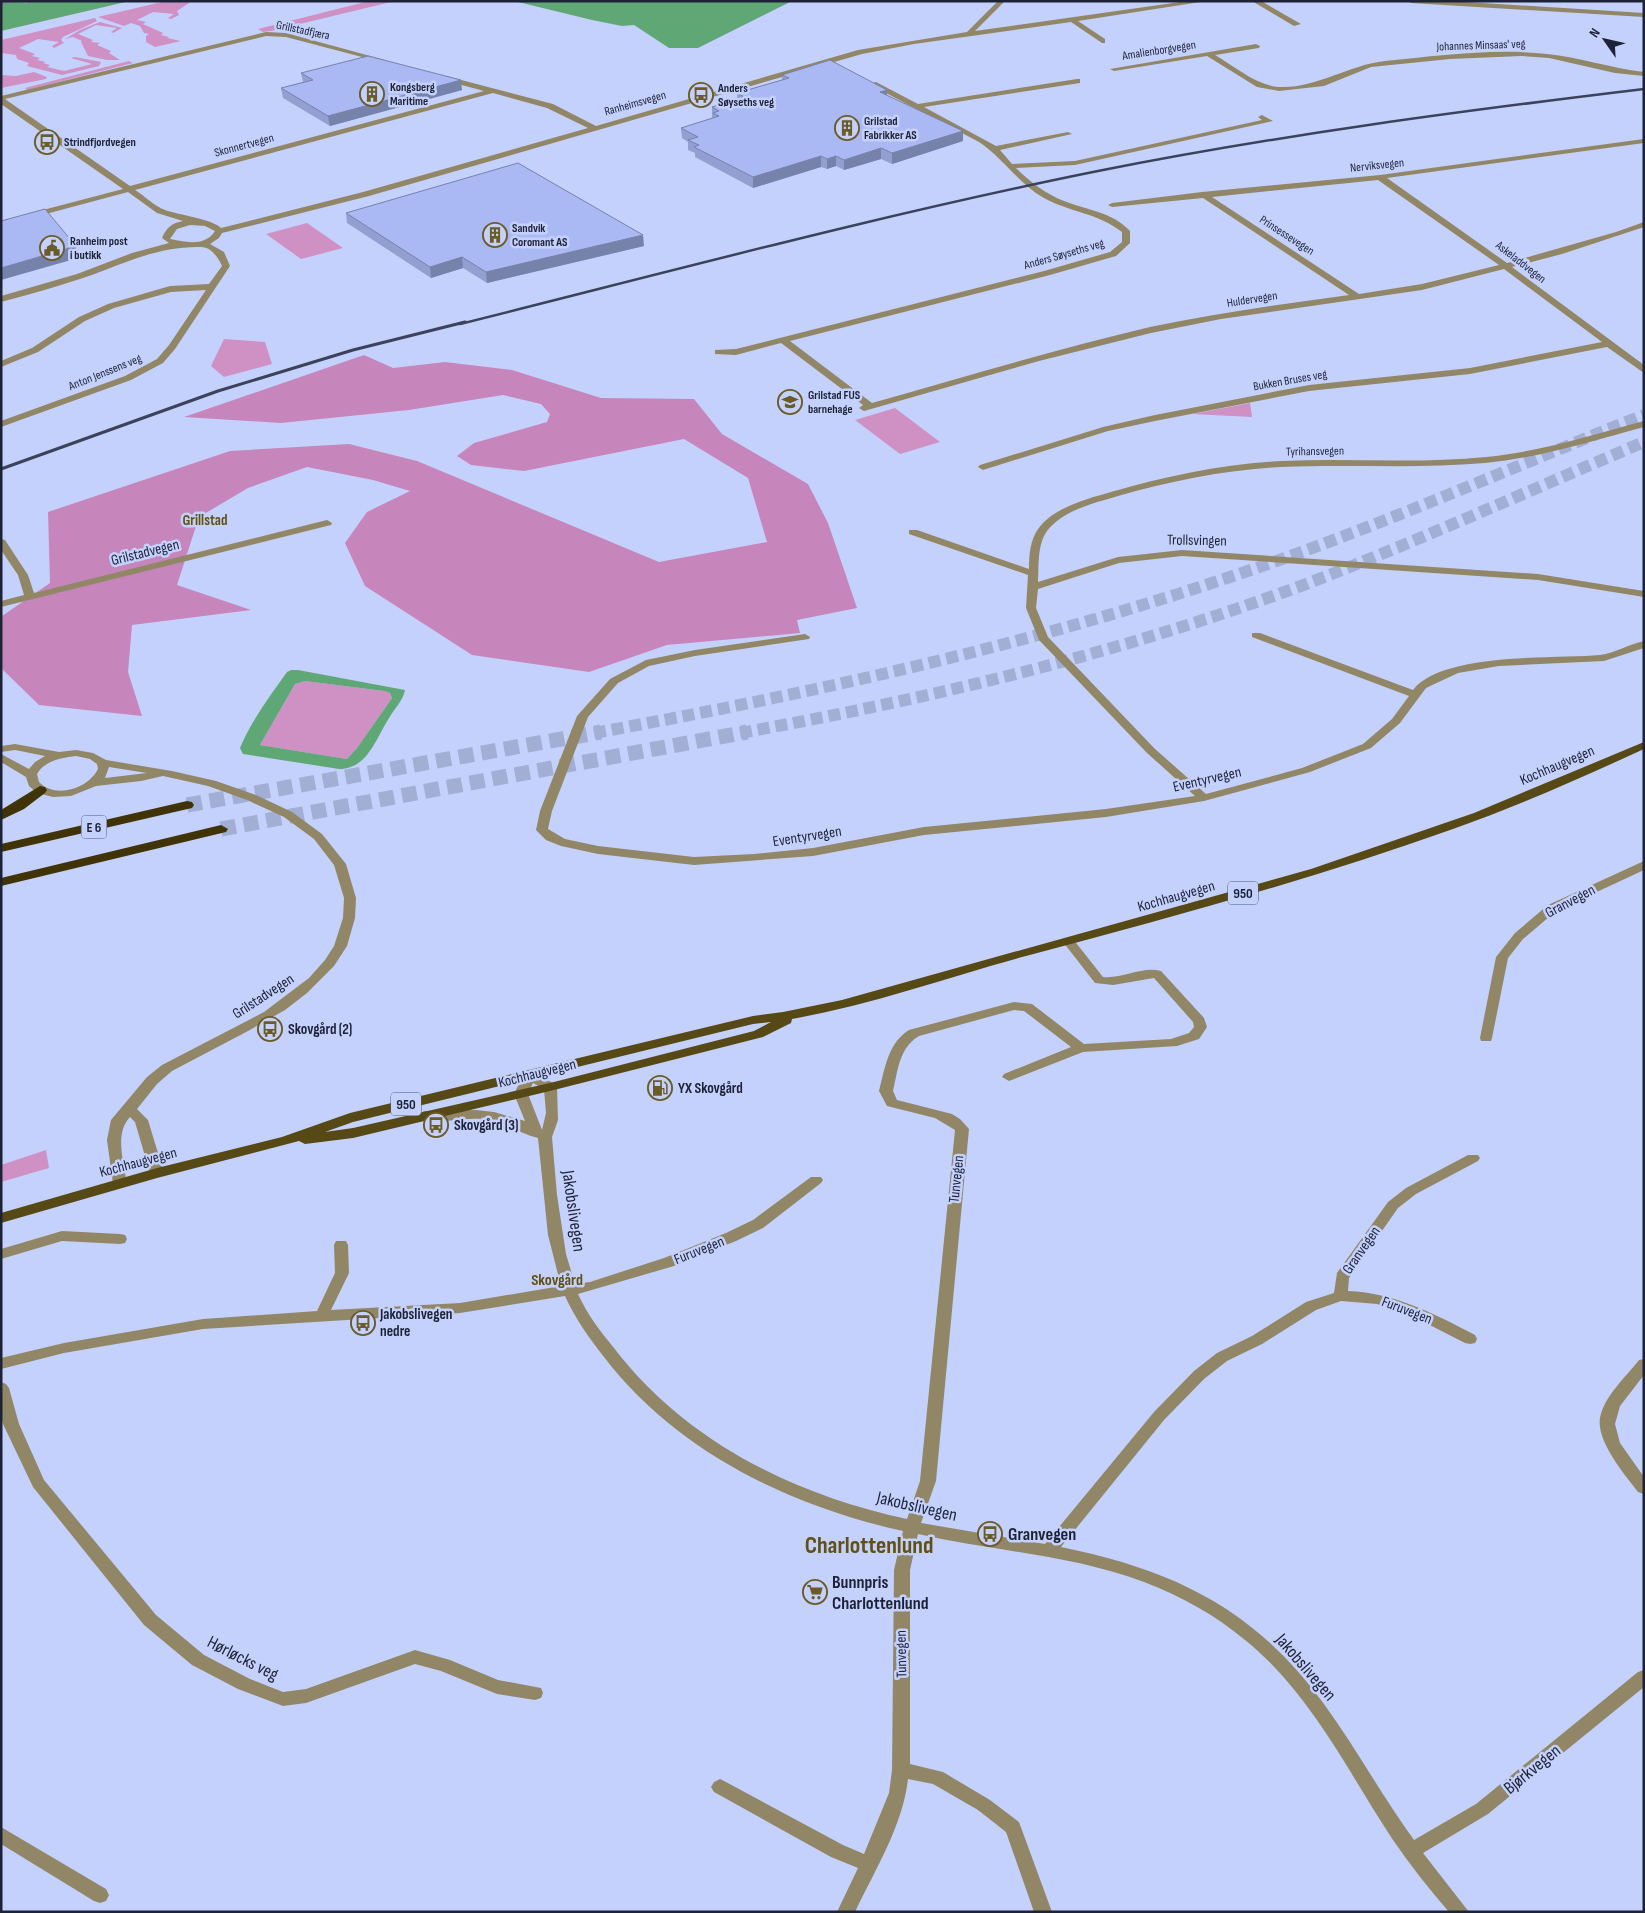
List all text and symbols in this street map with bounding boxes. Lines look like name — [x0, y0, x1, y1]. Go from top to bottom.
north arrow — [1580, 15, 1630, 65]
street label: Grillstadfjæra — [275, 18, 331, 44]
text: N — [1585, 25, 1604, 41]
street label: Johannes Minsaas' veg — [1435, 36, 1526, 55]
street label: Amalienborgvegen — [1120, 37, 1197, 64]
place label: Kongsberg Maritime — [390, 80, 435, 109]
building icon: Kongsberg Maritime — [359, 81, 385, 107]
place label: Anders Søyseths veg — [717, 81, 774, 110]
bus stop icon: Anders Søyseths veg — [688, 82, 714, 108]
street label: Ranheimsvegen — [603, 88, 668, 119]
place label: Grilstad Fabrikker AS — [864, 114, 917, 143]
building icon: Grilstad Fabrikker AS — [834, 115, 860, 141]
bus stop icon: Strindfjordvegen — [34, 129, 60, 155]
street label: Skonnertvegen — [213, 130, 276, 161]
place label: Strindfjordvegen — [64, 135, 136, 150]
street label: Nerviksvegen — [1349, 155, 1405, 176]
street label: Prinsessevegen — [1257, 212, 1317, 259]
place label: Sandvik Coromant AS — [512, 221, 568, 250]
building icon: Sandvik Coromant AS — [482, 222, 508, 248]
place label: Ranheim post i butikk — [70, 234, 128, 263]
public building icon: Ranheim post i butikk — [39, 235, 65, 261]
street label: Anders Søyseths veg — [1021, 236, 1106, 273]
street label: Askeladdvegen — [1492, 238, 1549, 287]
street label: Huldervegen — [1226, 288, 1278, 311]
street label: Anton Jenssens veg — [66, 351, 144, 394]
street label: Bukken Bruses veg — [1252, 367, 1328, 394]
place label: Grilstad FUS barnehage — [808, 388, 861, 417]
school or university icon: Grilstad FUS barnehage — [777, 389, 803, 415]
street label: Tyrihansvegen — [1286, 443, 1344, 460]
district label: Grillstad — [182, 511, 228, 530]
street label: Trollsvingen — [1167, 530, 1227, 551]
street label: Grilstadvegen — [109, 535, 181, 570]
street label: Kochhaugvegen — [1517, 741, 1597, 790]
street label: Eventyrvegen — [1171, 762, 1243, 797]
road number: E 6 — [82, 816, 106, 839]
street label: Eventyrvegen — [771, 822, 843, 851]
street label: Kochhaugvegen — [1135, 876, 1217, 917]
street label: Granvegen — [1542, 880, 1598, 922]
road number: 950 — [1228, 881, 1258, 904]
street label: Grilstadvegen — [229, 970, 298, 1023]
bus stop icon: Skovgård (2) — [257, 1016, 283, 1042]
place label: Skovgård (2) — [288, 1020, 352, 1039]
street label: Kochhaugvegen — [496, 1055, 578, 1092]
fuel station icon: YX Skovgård — [647, 1075, 673, 1101]
place label: YX Skovgård — [678, 1079, 743, 1098]
road number: 950 — [391, 1092, 421, 1116]
bus stop icon: Skovgård (3) — [423, 1112, 449, 1138]
place label: Skovgård (3) — [454, 1116, 519, 1135]
street label: Kochhaugvegen — [97, 1143, 179, 1182]
street label: Tunvegen — [945, 1154, 968, 1204]
street label: Jakobslivegen — [557, 1168, 590, 1253]
street label: Granvegen — [1338, 1223, 1385, 1278]
street label: Furuvegen — [671, 1232, 727, 1269]
district label: Skovgård — [531, 1271, 583, 1290]
street label: Furuvegen — [1379, 1292, 1435, 1329]
place label: Jakobslivegen nedre — [379, 1305, 453, 1341]
bus stop icon: Jakobslivegen nedre — [350, 1310, 376, 1336]
street label: Jakobslivegen — [874, 1487, 959, 1526]
bus stop icon: Granvegen — [977, 1521, 1003, 1547]
place label: Granvegen — [1008, 1524, 1076, 1545]
district label: Charlottenlund — [805, 1531, 933, 1560]
place label: Bunnpris Charlottenlund — [832, 1572, 929, 1614]
supermarket icon: Bunnpris Charlottenlund — [802, 1579, 828, 1605]
street label: Jakobslivegen — [1270, 1629, 1340, 1705]
street label: Tunvegen — [892, 1630, 911, 1678]
street label: Hørløcks veg — [204, 1632, 282, 1685]
street label: Bjørkvegen — [1500, 1740, 1565, 1799]

